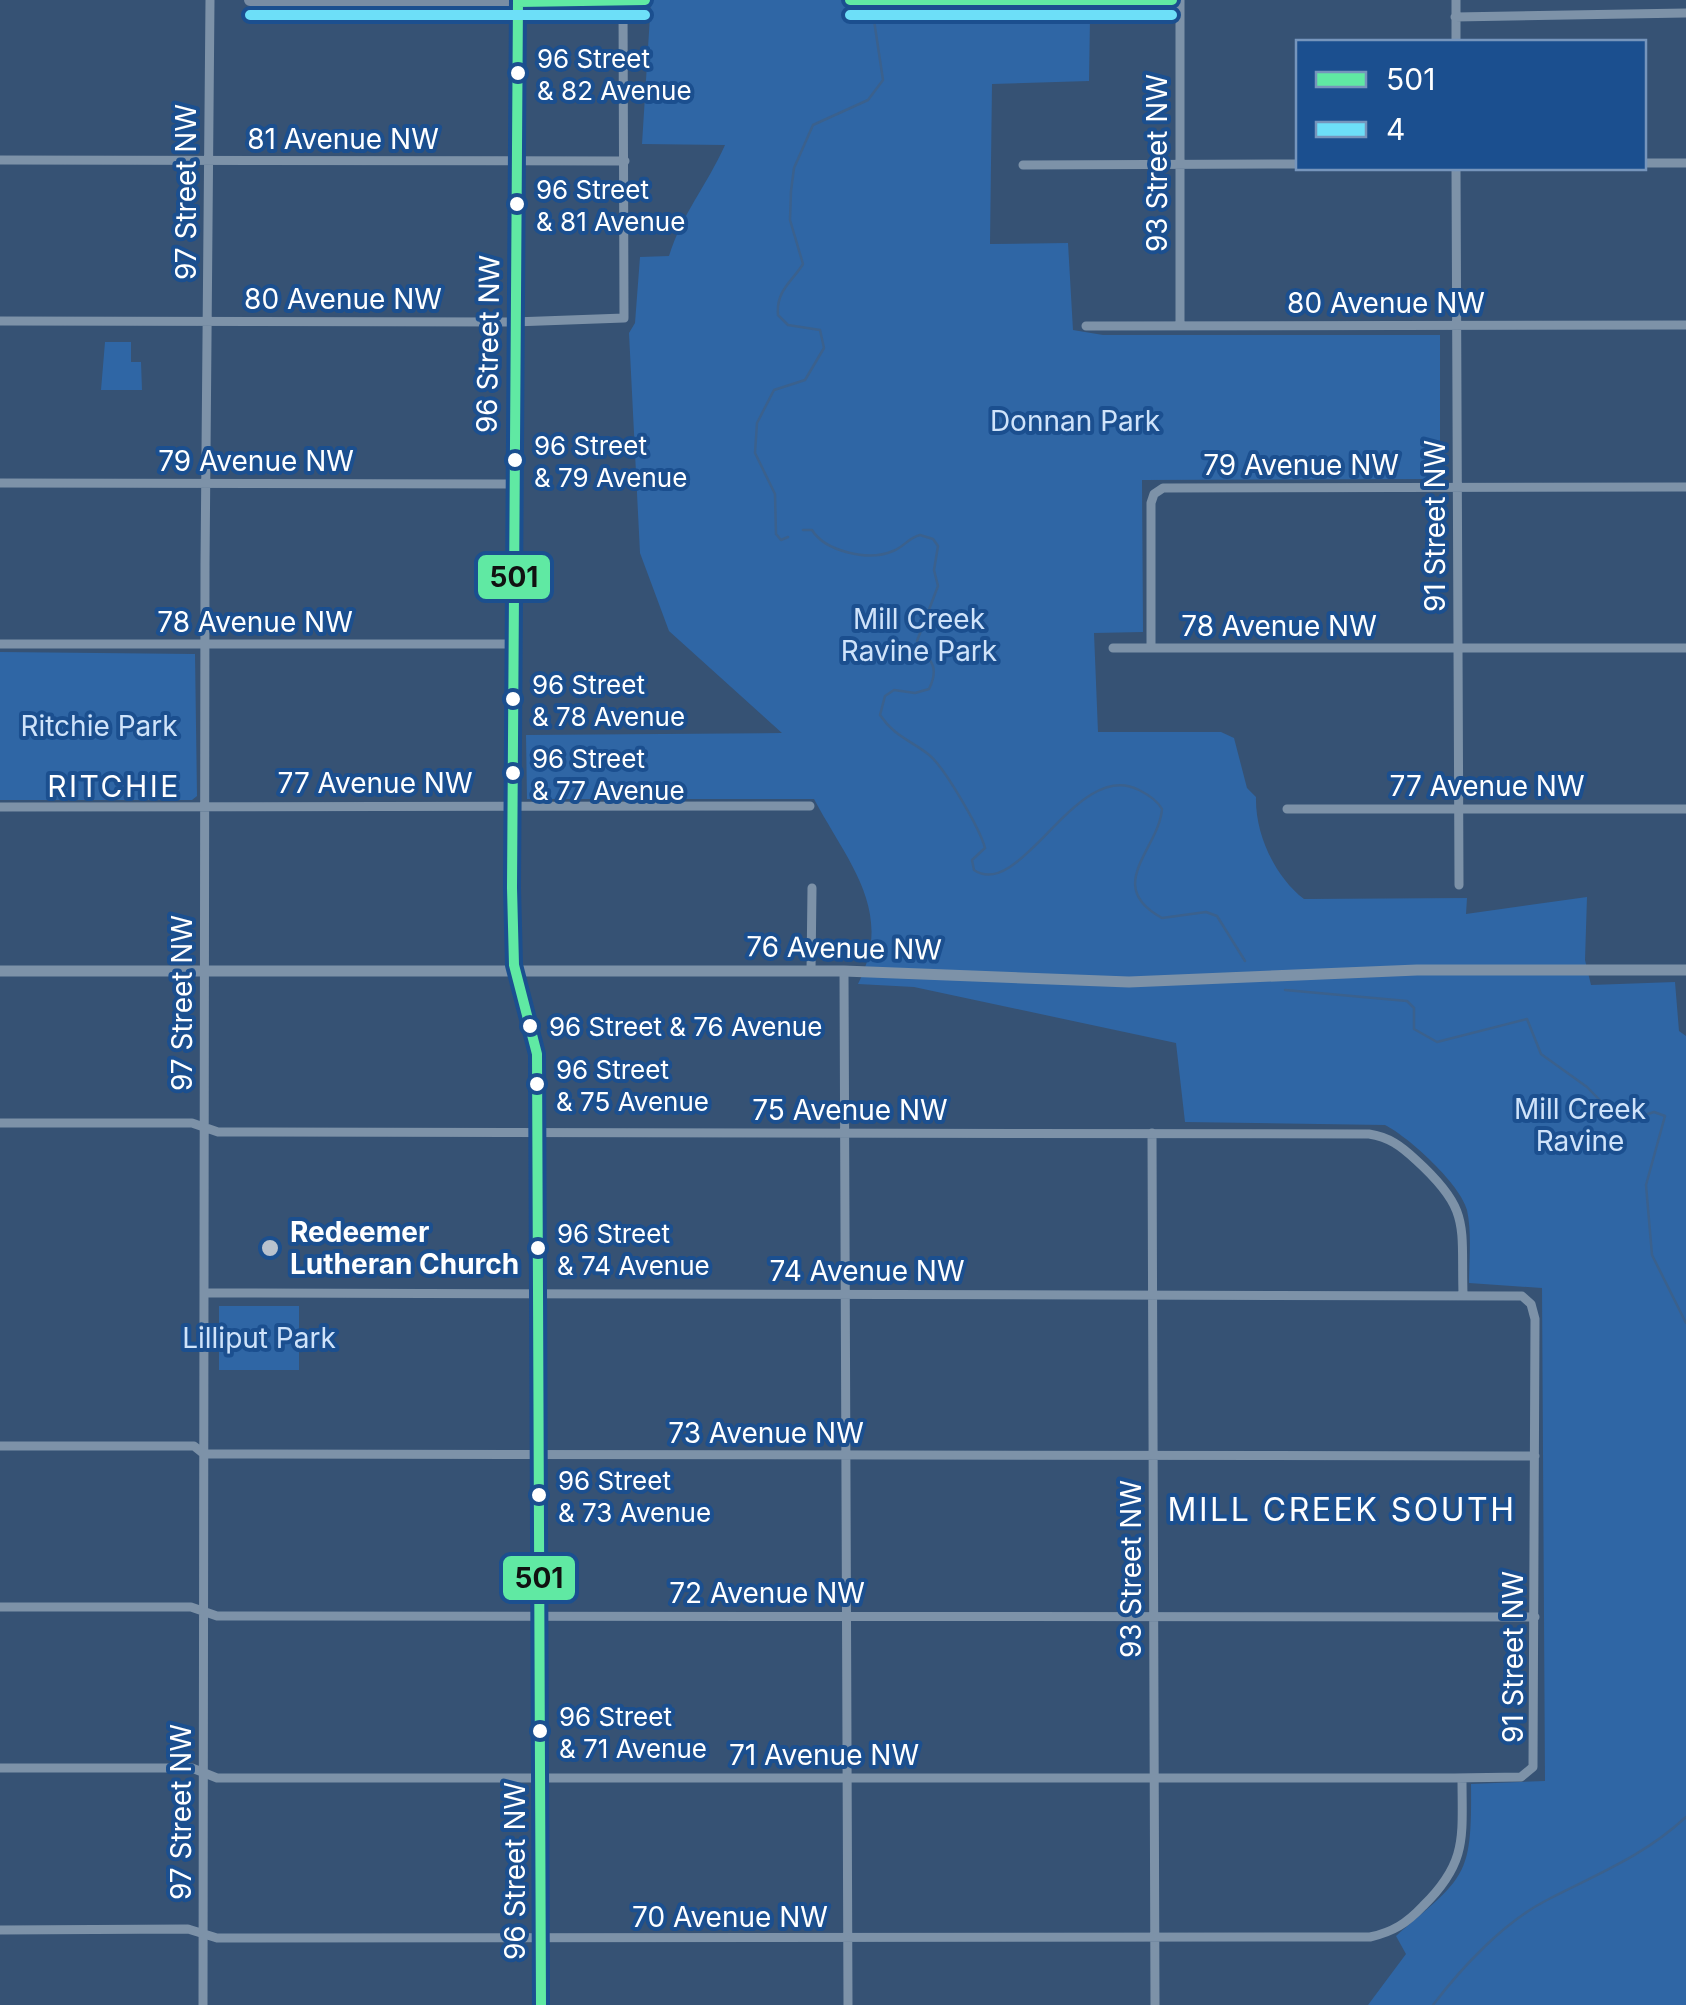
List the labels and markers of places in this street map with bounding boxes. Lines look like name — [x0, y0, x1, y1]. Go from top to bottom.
place label: 96 Street & 82 Avenue — [537, 43, 692, 106]
marker: 96 Street & 82 Avenue — [508, 63, 528, 83]
place label: 96 Street & 81 Avenue — [536, 174, 685, 237]
marker: 96 Street & 81 Avenue — [507, 194, 527, 214]
place label: 96 Street & 79 Avenue — [534, 430, 687, 493]
marker: 96 Street & 79 Avenue — [505, 450, 525, 470]
place label: 96 Street & 78 Avenue — [532, 669, 685, 732]
marker: 96 Street & 78 Avenue — [503, 689, 523, 709]
place label: 96 Street & 77 Avenue — [532, 743, 685, 806]
marker: 96 Street & 77 Avenue — [503, 763, 523, 783]
place label: 96 Street & 76 Avenue — [549, 1011, 822, 1042]
marker: 96 Street & 76 Avenue — [520, 1016, 540, 1036]
place label: 96 Street & 75 Avenue — [556, 1054, 709, 1117]
marker: 96 Street & 75 Avenue — [527, 1074, 547, 1094]
place label: Redeemer Lutheran Church — [290, 1215, 519, 1281]
place label: 96 Street & 74 Avenue — [557, 1218, 710, 1281]
marker: Redeemer Lutheran Church — [259, 1237, 281, 1259]
marker: 96 Street & 74 Avenue — [528, 1238, 548, 1258]
place label: 96 Street & 73 Avenue — [558, 1465, 711, 1528]
marker: 96 Street & 73 Avenue — [529, 1485, 549, 1505]
place label: 96 Street & 71 Avenue — [559, 1701, 707, 1764]
marker: 96 Street & 71 Avenue — [530, 1721, 550, 1741]

